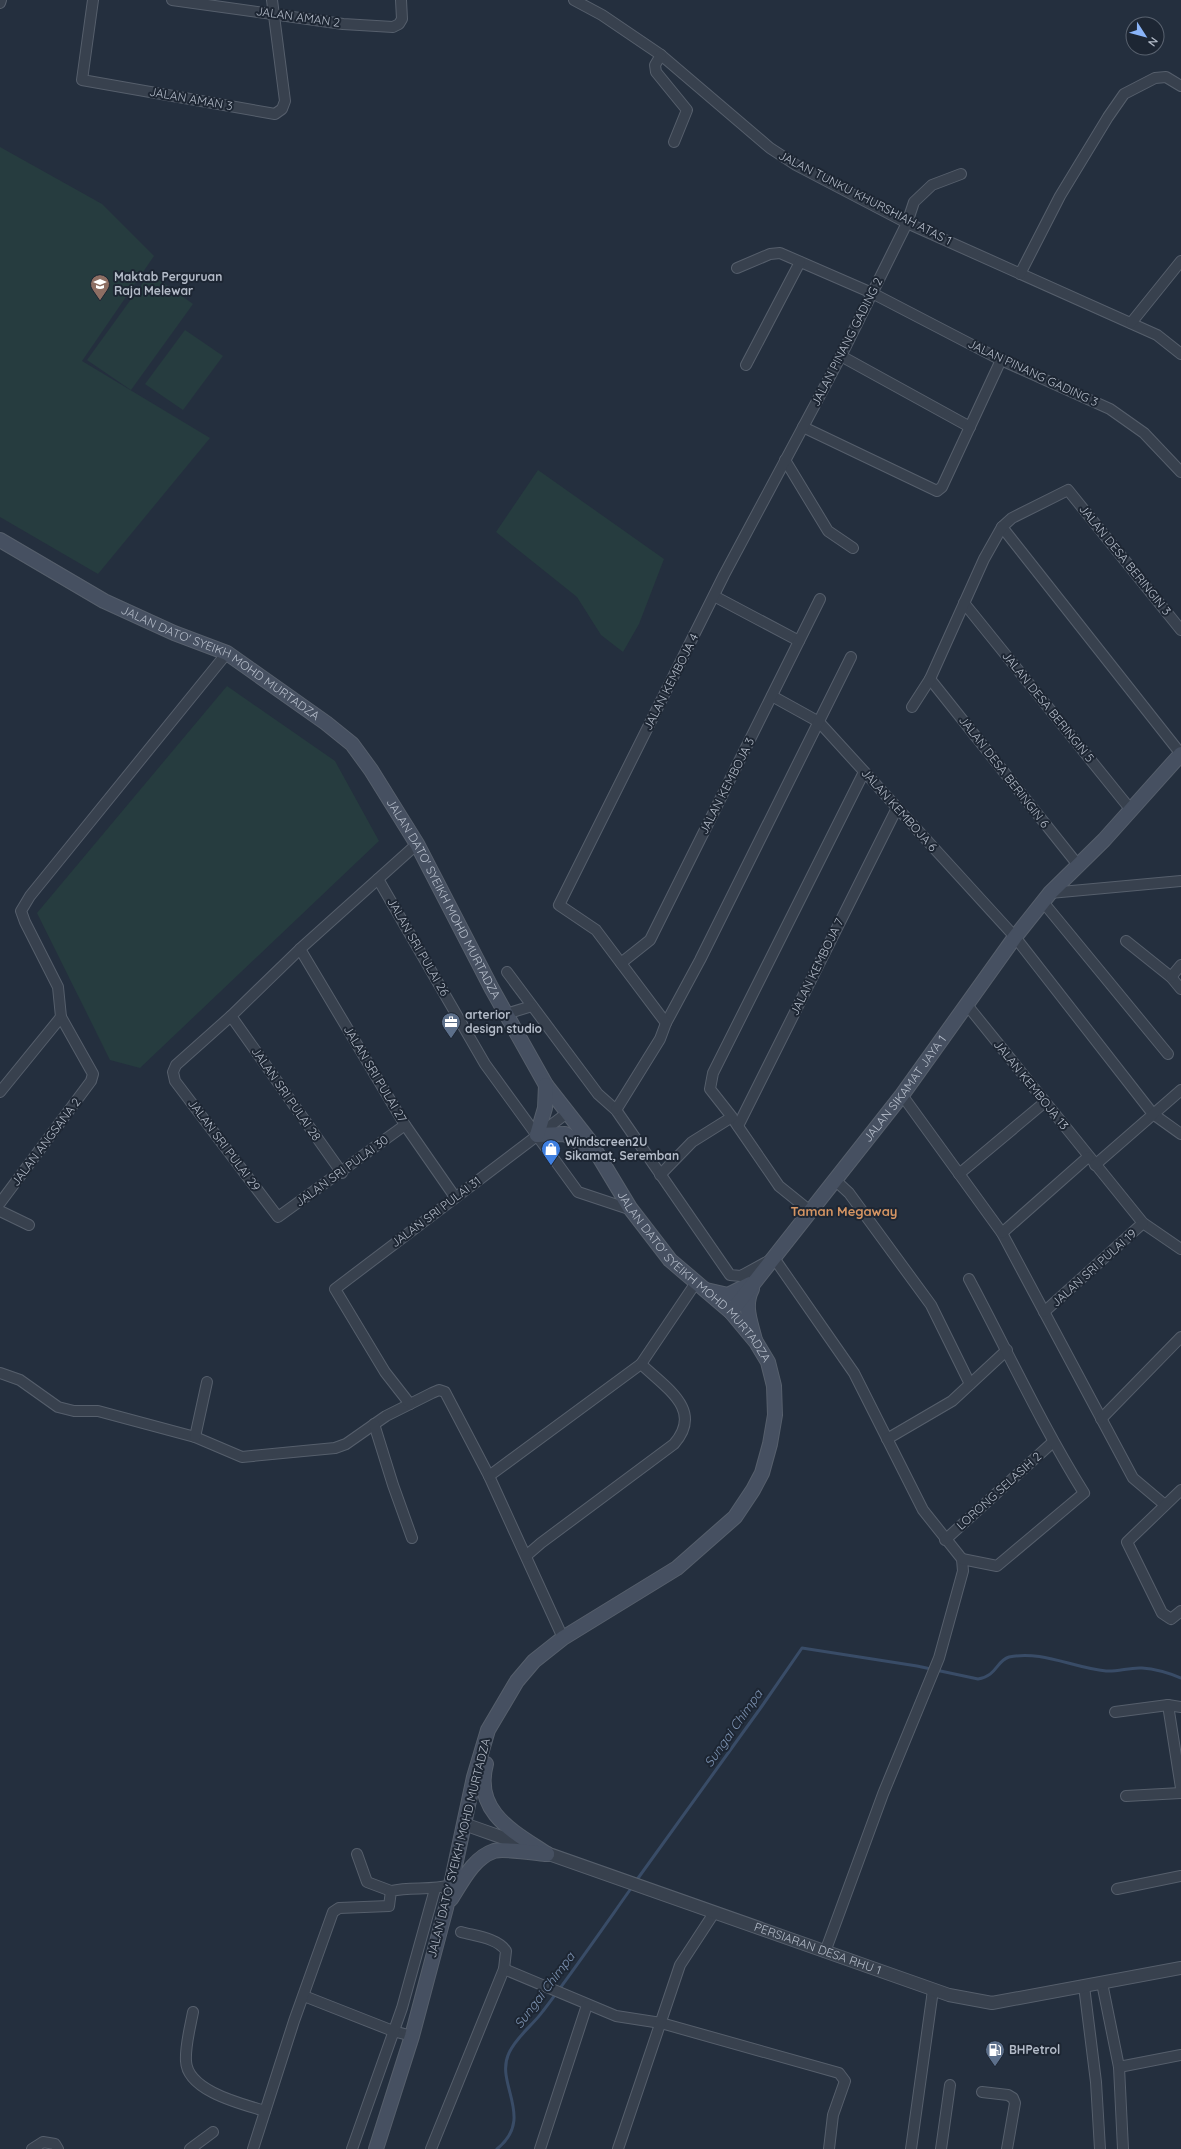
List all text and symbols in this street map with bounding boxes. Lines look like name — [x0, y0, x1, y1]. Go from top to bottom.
street label: JALAN AMAN 2 — [255, 3, 341, 30]
north arrow — [1125, 16, 1165, 56]
text: N — [1145, 34, 1161, 49]
street label: JALAN AMAN 3 — [148, 84, 234, 113]
street label: JALAN TUNKU KHURSHIAH ATAS 1 — [776, 147, 954, 248]
place label: Maktab Perguruan Raja Melewar — [114, 269, 222, 298]
school or university icon: Maktab Perguruan Raja Melewar — [89, 273, 111, 301]
street label: JALAN PINANG GADING 2 — [808, 275, 886, 409]
street label: JALAN PINANG GADING 3 — [966, 336, 1101, 409]
street label: JALAN DESA BERINGIN 3 — [1076, 501, 1175, 618]
street label: JALAN DATO' SYEIKH MOHD MURTADZA — [119, 602, 323, 723]
street label: JALAN KEMBOJA 4 — [640, 631, 701, 733]
street label: JALAN DESA BERINGIN 5 — [999, 648, 1098, 765]
street label: JALAN DESA BERINGIN 6 — [956, 713, 1053, 831]
street label: JALAN KEMBOJA 3 — [696, 735, 757, 837]
street label: JALAN KEMBOJA 6 — [858, 765, 941, 855]
street label: JALAN DATO' SYEIKH MOHD MURTADZA — [384, 796, 504, 1002]
street label: JALAN SRI PULAI 26 — [384, 895, 453, 999]
street label: JALAN KEMBOJA 7 — [787, 916, 847, 1018]
place label: arterior design studio — [465, 1007, 543, 1036]
office icon: arterior design studio — [440, 1011, 462, 1039]
street label: JALAN SRI PULAI 27 — [341, 1023, 410, 1125]
street label: JALAN SIKAMAT JAYA 1 — [860, 1032, 949, 1145]
street label: JALAN KEMBOJA 13 — [991, 1037, 1072, 1132]
street label: JALAN SRI PULAI 28 — [248, 1044, 324, 1143]
street label: JALAN ANGSANA 2 — [8, 1094, 84, 1189]
street label: JALAN SRI PULAI 29 — [185, 1096, 264, 1194]
street label: JALAN SRI PULAI 30 — [292, 1132, 391, 1209]
place label: Windscreen2U Sikamat, Seremban — [565, 1134, 679, 1163]
shop icon: Windscreen2U Sikamat, Seremban — [540, 1138, 562, 1166]
street label: JALAN SRI PULAI 31 — [388, 1173, 484, 1250]
street label: JALAN DATO' SYEIKH MOHD MURTADZA — [614, 1188, 774, 1365]
district label: Taman Megaway — [791, 1203, 897, 1219]
street label: JALAN SRI PULAI 19 — [1048, 1225, 1139, 1310]
street label: LORONG SELASIH 2 — [953, 1448, 1044, 1533]
water label: Sungai Chimpa — [700, 1685, 766, 1770]
street label: JALAN DATO' SYEIKH MOHD MURTADZA — [424, 1736, 493, 1959]
street label: PERSIARAN DESA RHU 1 — [752, 1919, 883, 1978]
water label: Sungai Chimpa — [510, 1948, 578, 2031]
fuel station icon: BHPetrol — [984, 2039, 1006, 2067]
place label: BHPetrol — [1009, 2042, 1060, 2057]

